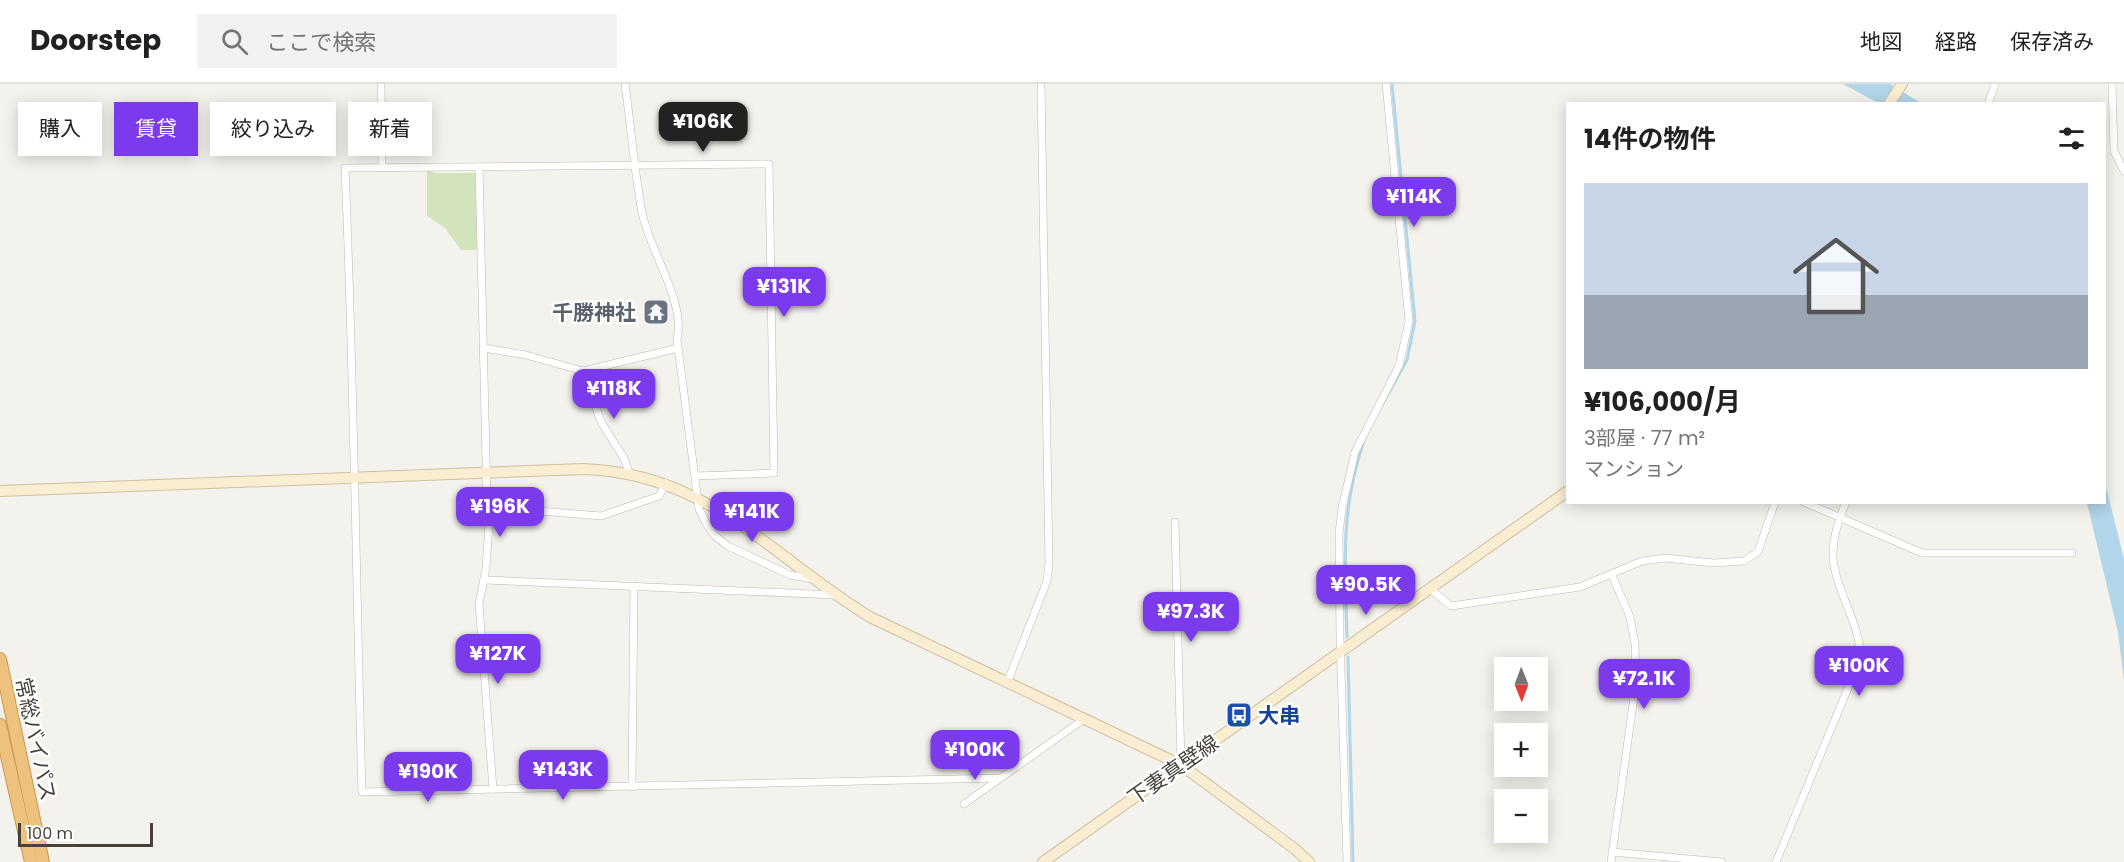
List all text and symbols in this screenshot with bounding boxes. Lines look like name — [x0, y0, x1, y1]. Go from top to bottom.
search box — [197, 14, 617, 68]
text: Doorstep — [30, 21, 161, 60]
icon: search — [218, 25, 251, 58]
text: ここで検索 — [266, 27, 376, 58]
text: 地図 — [1860, 27, 1902, 56]
text: 経路 — [1935, 27, 1977, 56]
text: 保存済み — [2010, 27, 2094, 56]
chip: 購入 — [18, 102, 102, 156]
chip: 賃貸 — [114, 102, 198, 156]
chip: 絞り込み — [210, 102, 336, 156]
chip: 新着 — [348, 102, 432, 156]
pin: ¥106K — [661, 102, 745, 153]
text: ¥106K — [673, 107, 733, 135]
text: 14件の物件 — [1584, 121, 1715, 157]
icon: filters — [2055, 122, 2088, 155]
pin: ¥114K — [1372, 177, 1456, 228]
text: ¥114K — [1386, 182, 1442, 210]
icon: home — [1782, 222, 1890, 330]
pin: ¥131K — [742, 267, 826, 318]
text: ¥131K — [757, 272, 811, 300]
temple icon: 千勝神社 — [641, 297, 671, 327]
place label: 千勝神社 — [552, 298, 636, 327]
pin: ¥118K — [572, 369, 656, 420]
text: ¥118K — [586, 374, 642, 402]
text: ¥106,000/月 — [1584, 384, 1741, 420]
text: 3部屋 · 77 m² — [1584, 424, 1705, 452]
text: マンション — [1584, 455, 1684, 483]
pin: ¥196K — [458, 487, 542, 538]
text: ¥196K — [470, 492, 530, 520]
pin: ¥141K — [710, 492, 794, 543]
text: ¥141K — [724, 497, 780, 525]
pin: ¥90.5K — [1317, 565, 1415, 616]
text: ¥90.5K — [1330, 570, 1402, 598]
pin: ¥97.3K — [1142, 592, 1240, 643]
text: ¥97.3K — [1157, 597, 1225, 625]
pin: ¥127K — [456, 634, 540, 685]
text: ¥127K — [470, 639, 527, 667]
pin: ¥100K — [1817, 646, 1901, 697]
text: ¥100K — [1829, 651, 1889, 679]
north arrow — [1494, 657, 1548, 711]
map controls — [1494, 657, 1548, 843]
pin: ¥72.1K — [1595, 659, 1693, 710]
text: ¥72.1K — [1613, 664, 1675, 692]
street label: 常総バイパス — [9, 675, 63, 803]
bus stop icon: 大串 — [1224, 700, 1254, 730]
place label: 大串 — [1258, 701, 1300, 730]
button: + — [1494, 723, 1548, 777]
street label: 下妻真壁線 — [1122, 728, 1224, 812]
pin: ¥100K — [933, 730, 1017, 781]
text: ¥100K — [945, 735, 1005, 763]
pin: ¥143K — [521, 750, 605, 801]
pin: ¥190K — [386, 752, 470, 803]
text: ¥143K — [533, 755, 593, 783]
text: ¥190K — [398, 757, 458, 785]
button: − — [1494, 789, 1548, 843]
scale bar — [18, 820, 153, 848]
text: 100 m — [27, 822, 73, 845]

